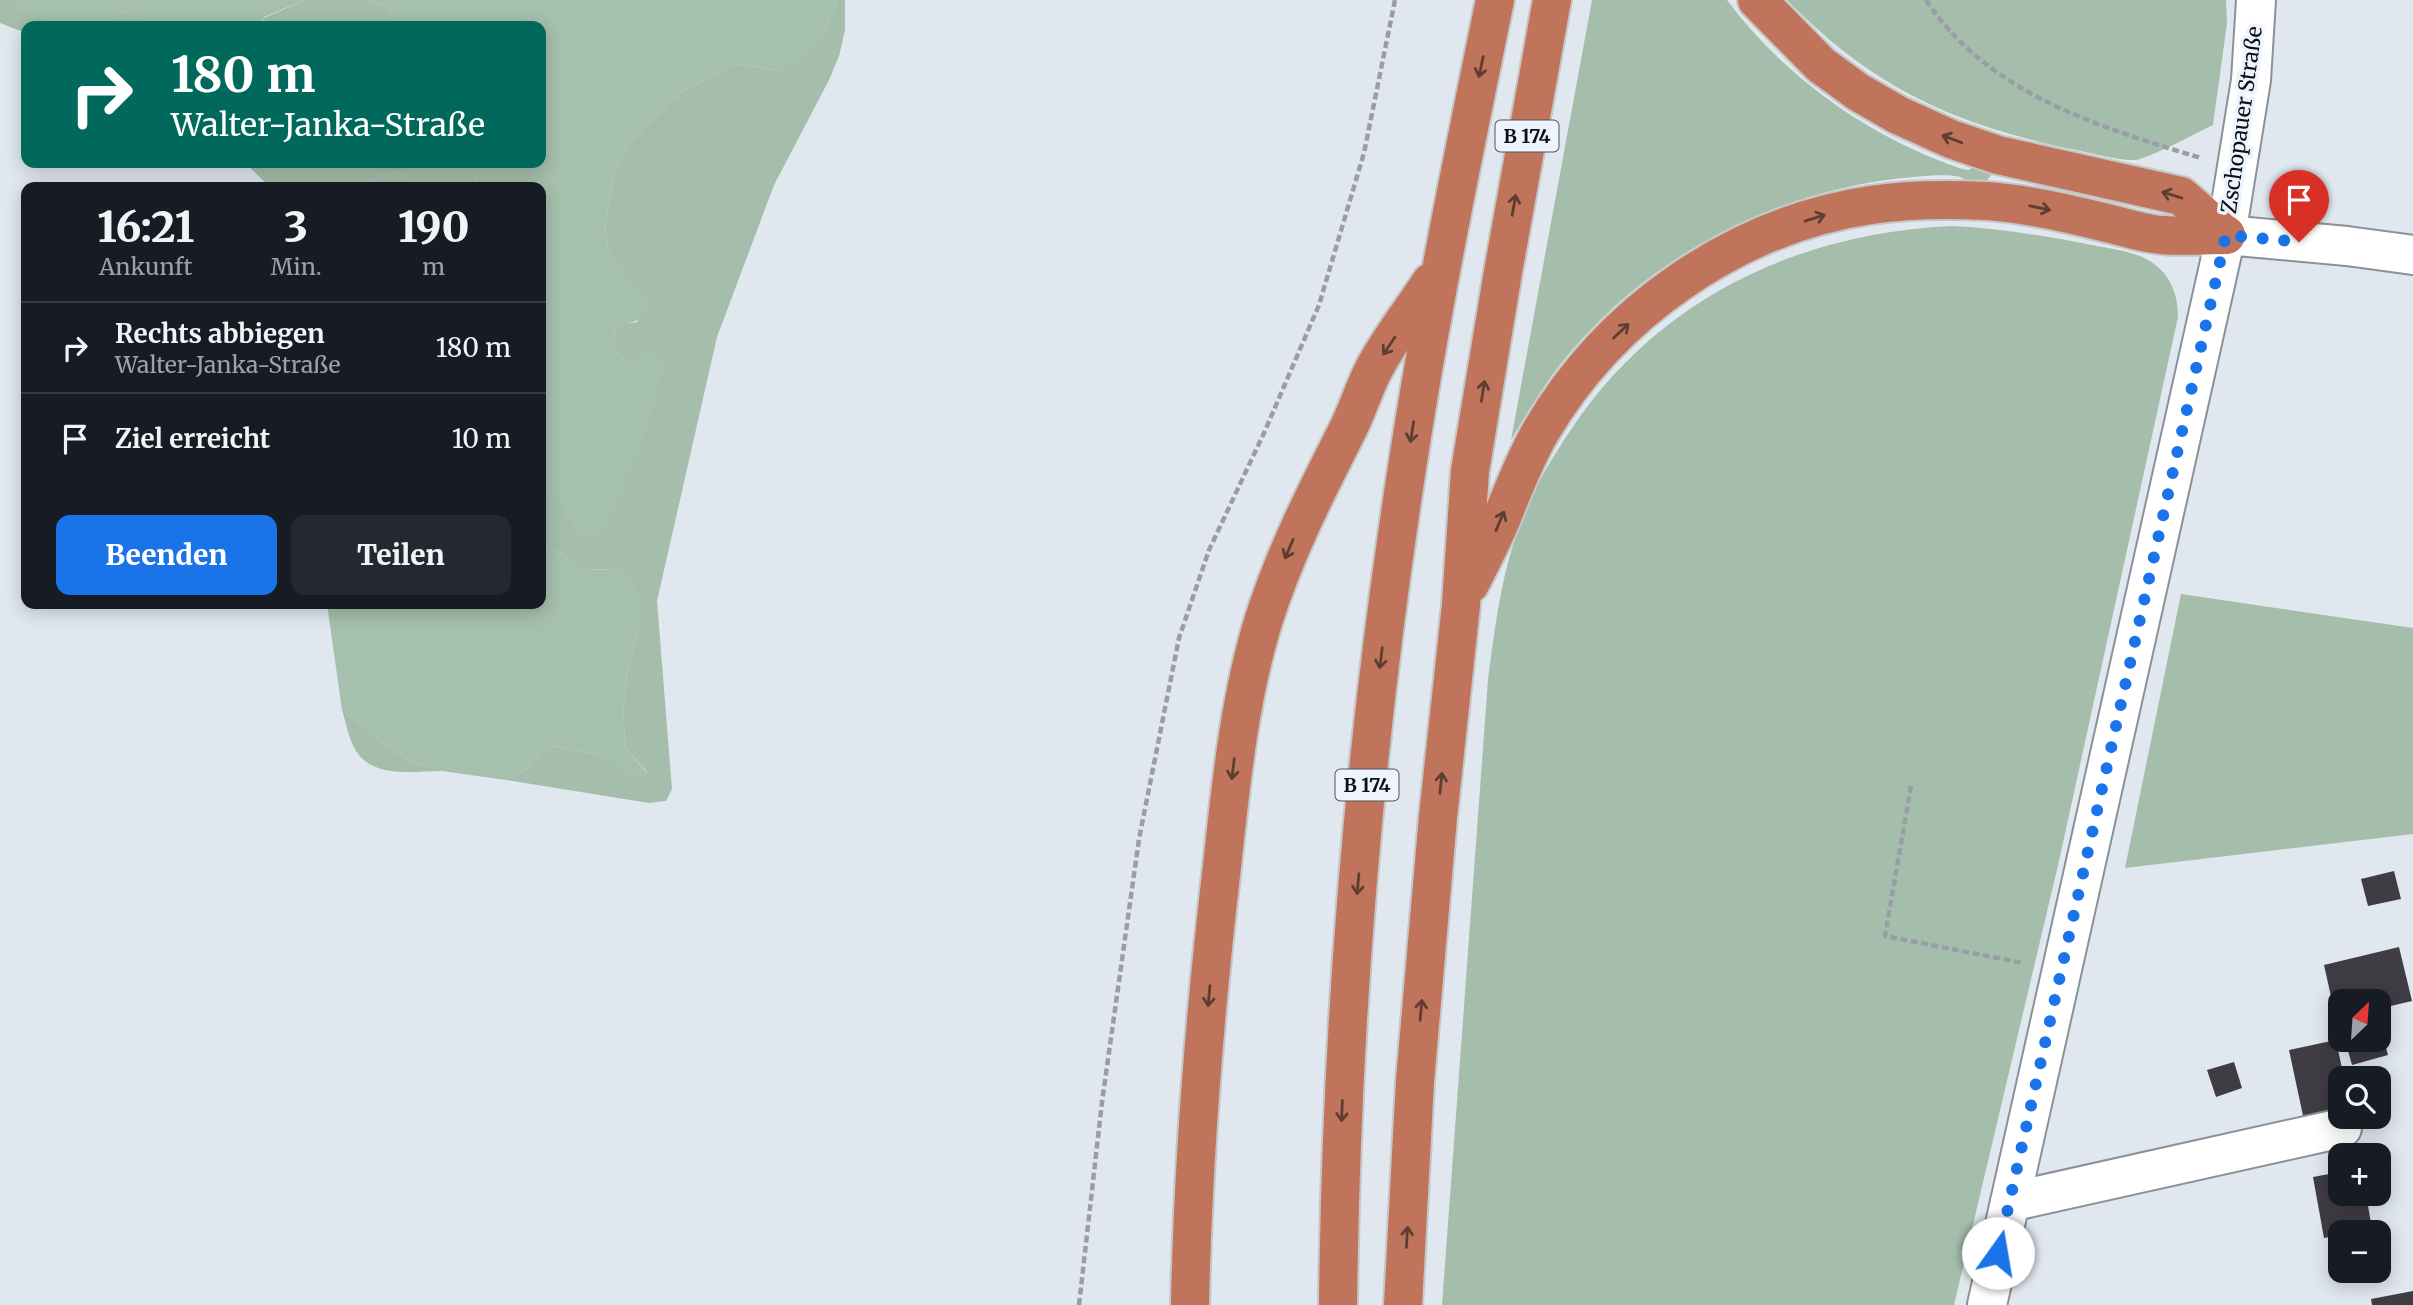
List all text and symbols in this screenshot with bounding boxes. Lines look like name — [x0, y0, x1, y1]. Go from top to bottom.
street label: Zschopauer Straße — [2215, 24, 2268, 215]
text: 180 m — [171, 44, 316, 105]
icon: right — [56, 49, 147, 140]
one-way arrow — [1474, 55, 1488, 78]
text: Walter-Janka-Straße — [171, 105, 485, 145]
road number: B 174 — [1496, 120, 1558, 152]
one-way arrow — [1942, 132, 1964, 145]
pin — [2269, 170, 2329, 242]
icon: arrive — [2280, 181, 2318, 219]
one-way arrow — [2162, 187, 2184, 200]
one-way arrow — [1508, 194, 1522, 217]
text: 16:21 — [97, 201, 194, 253]
text: 3 — [284, 201, 308, 253]
text: 190 — [398, 201, 470, 253]
one-way arrow — [2028, 201, 2051, 215]
one-way arrow — [1804, 211, 1826, 224]
text: Ankunft — [99, 252, 193, 281]
text: Min. — [271, 252, 322, 281]
text: m — [422, 252, 445, 281]
text: Rechts abbiegen — [115, 317, 325, 350]
one-way arrow — [1612, 323, 1629, 340]
icon: right — [56, 329, 94, 367]
text: 180 m — [436, 331, 511, 364]
one-way arrow — [1382, 335, 1396, 355]
text: Walter-Janka-Straße — [115, 350, 341, 379]
one-way arrow — [1477, 381, 1490, 403]
icon: arrive — [56, 420, 94, 458]
one-way arrow — [1406, 420, 1419, 443]
text: Ziel erreicht — [115, 422, 270, 455]
text: 10 m — [452, 422, 511, 455]
one-way arrow — [1494, 511, 1507, 533]
button: Beenden — [56, 515, 277, 595]
button: Teilen — [291, 515, 511, 595]
one-way arrow — [1282, 538, 1295, 560]
one-way arrow — [1374, 646, 1387, 668]
one-way arrow — [1227, 758, 1240, 780]
road number: B 174 — [1336, 770, 1398, 800]
one-way arrow — [1435, 772, 1448, 795]
one-way arrow — [1351, 872, 1364, 895]
one-way arrow — [1202, 984, 1215, 1006]
north arrow — [2328, 989, 2390, 1052]
map controls — [2328, 989, 2391, 1283]
one-way arrow — [1415, 999, 1428, 1022]
button: search — [2328, 1066, 2391, 1129]
one-way arrow — [1336, 1099, 1349, 1122]
button: + — [2328, 1143, 2391, 1206]
position arrow — [1961, 1216, 2035, 1290]
button: − — [2328, 1220, 2391, 1283]
one-way arrow — [1400, 1226, 1413, 1249]

